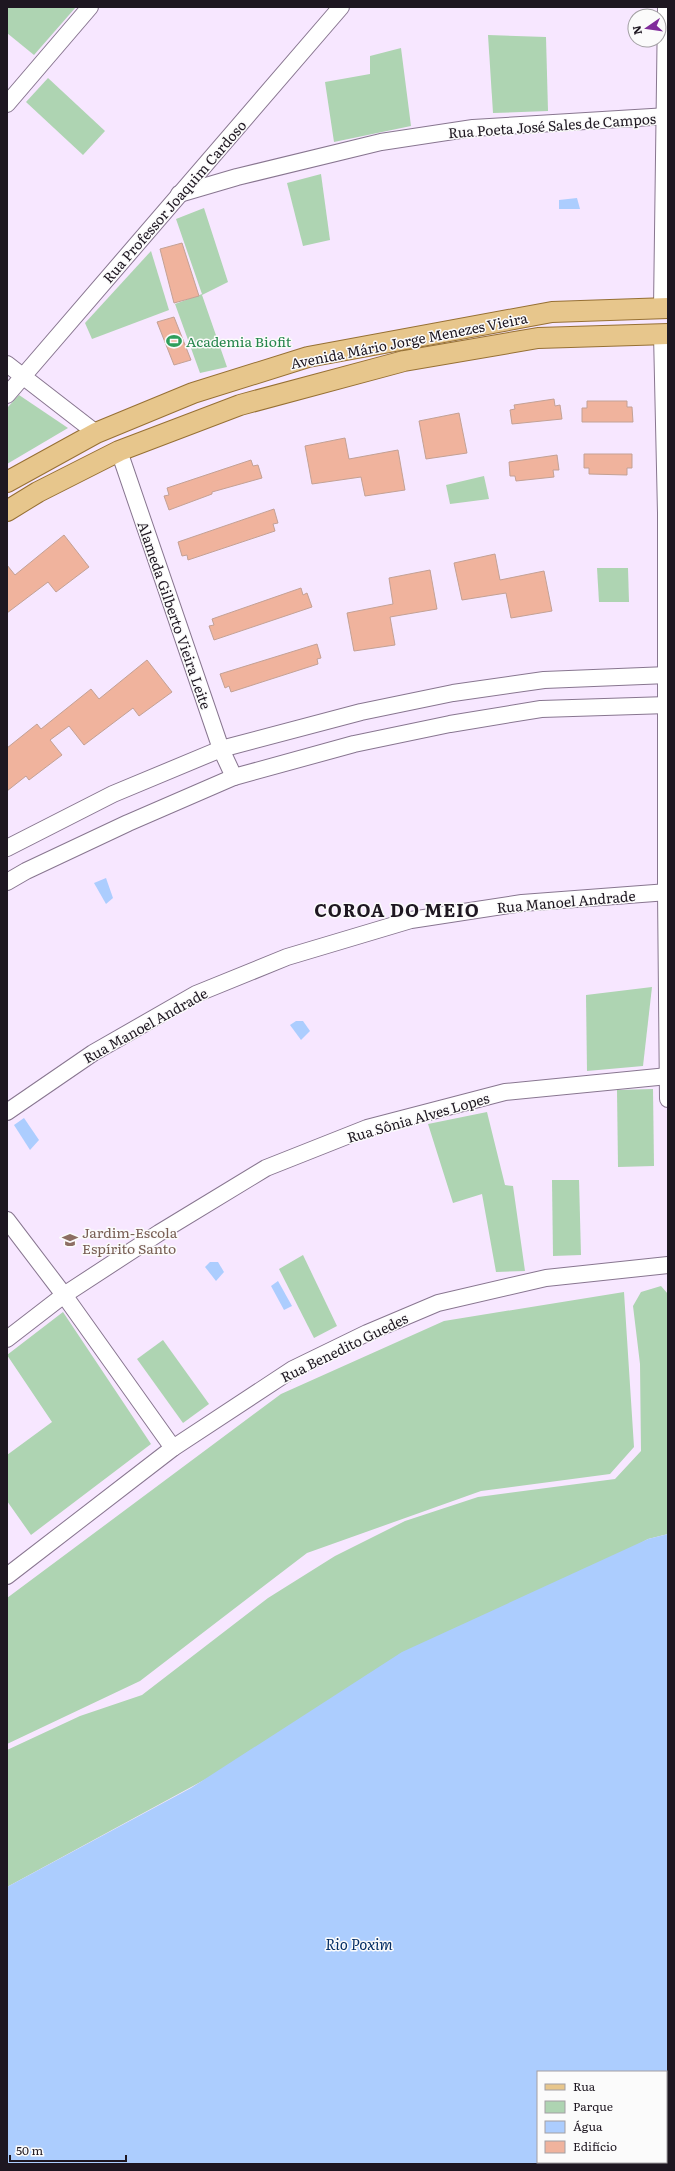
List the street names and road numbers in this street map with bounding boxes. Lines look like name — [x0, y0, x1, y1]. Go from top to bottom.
street label: Rua Poeta José Sales de Campos — [447, 108, 657, 142]
street label: Rua Professor Joaquim Cardoso — [98, 115, 250, 287]
street label: Avenida Mário Jorge Menezes Vieira — [289, 307, 530, 373]
street label: Alameda Gilberto Vieira Leite — [133, 518, 217, 712]
street label: Rua Manoel Andrade — [496, 885, 636, 917]
street label: Rua Manoel Andrade — [79, 982, 211, 1068]
street label: Rua Sônia Alves Lopes — [345, 1087, 491, 1147]
street label: Rua Benedito Guedes — [277, 1307, 411, 1387]

